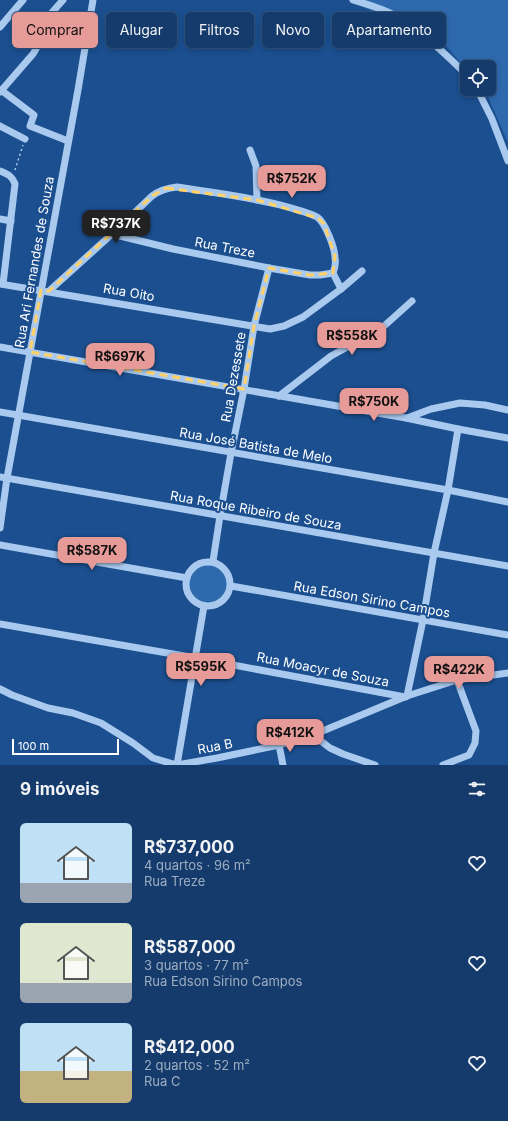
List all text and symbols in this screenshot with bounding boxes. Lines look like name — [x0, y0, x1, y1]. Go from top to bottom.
chip: Comprar — [12, 12, 98, 48]
chip: Alugar — [106, 12, 177, 48]
chip: Filtros — [185, 12, 254, 48]
chip: Novo — [262, 12, 324, 48]
chip: Apartamento — [332, 12, 446, 48]
map controls — [460, 60, 496, 96]
button: locate — [460, 60, 496, 96]
pin: R$752K — [259, 165, 325, 199]
text: R$752K — [267, 170, 317, 186]
street label: Rua Ari Fernandes de Souza — [11, 175, 57, 349]
pin: R$737K — [83, 210, 149, 244]
text: R$737K — [91, 215, 141, 231]
street label: Rua Treze — [193, 233, 257, 261]
street label: Rua Oito — [102, 280, 156, 304]
pin: R$558K — [319, 322, 385, 356]
text: R$558K — [326, 327, 378, 343]
street label: Rua Dezessete — [217, 331, 249, 423]
pin: R$697K — [87, 343, 153, 377]
text: R$697K — [95, 348, 145, 364]
pin: R$750K — [341, 388, 407, 422]
text: R$750K — [349, 393, 399, 409]
street label: Rua José Batista de Melo — [178, 424, 334, 466]
street label: Rua Roque Ribeiro de Souza — [169, 487, 343, 533]
pin: R$587K — [59, 537, 125, 571]
text: R$587K — [67, 542, 117, 558]
street label: Rua Edson Sirino Campos — [293, 577, 452, 621]
street label: Rua Moacyr de Souza — [255, 648, 391, 690]
pin: R$595K — [168, 653, 234, 687]
pin: R$422K — [426, 656, 492, 690]
text: R$595K — [175, 658, 227, 674]
text: R$422K — [433, 661, 485, 677]
pin: R$412K — [257, 719, 323, 753]
text: R$412K — [266, 724, 314, 740]
street label: Rua B — [196, 735, 234, 757]
scale bar — [12, 737, 119, 756]
text: 100 m — [18, 739, 49, 753]
icon: filters — [466, 778, 488, 800]
text: 9 imóveis — [20, 779, 99, 799]
text: R$737,000 — [144, 837, 234, 857]
icon: home — [52, 839, 100, 887]
icon: heart — [466, 852, 488, 874]
text: 4 quartos · 96 m² — [144, 857, 251, 873]
text: Rua Treze — [144, 873, 205, 889]
text: R$587,000 — [144, 937, 236, 957]
icon: home — [52, 939, 100, 987]
icon: heart — [466, 952, 488, 974]
text: 3 quartos · 77 m² — [144, 957, 249, 973]
text: Rua Edson Sirino Campos — [144, 973, 302, 989]
text: R$412,000 — [144, 1037, 235, 1057]
icon: home — [52, 1039, 100, 1087]
icon: heart — [466, 1052, 488, 1074]
text: 2 quartos · 52 m² — [144, 1057, 250, 1073]
text: Rua C — [144, 1073, 181, 1089]

